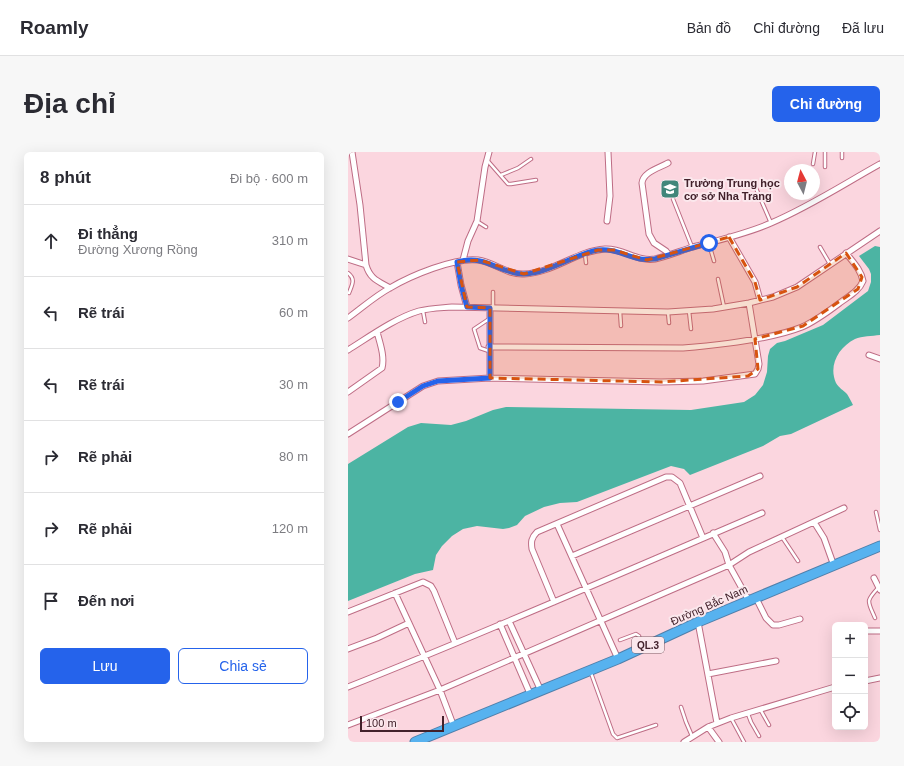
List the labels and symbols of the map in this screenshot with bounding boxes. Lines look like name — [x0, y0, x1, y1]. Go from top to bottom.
north arrow — [784, 164, 820, 200]
place label: Trường Trung học cơ sở Nha Trang — [684, 177, 780, 202]
school or university icon: Trường Trung học cơ sở Nha Trang — [659, 178, 681, 200]
route start — [700, 234, 718, 252]
route end — [389, 393, 407, 411]
street label: Đường Bắc Nam — [669, 583, 749, 627]
road number: QL.3 — [632, 637, 664, 653]
scale bar — [360, 714, 444, 733]

